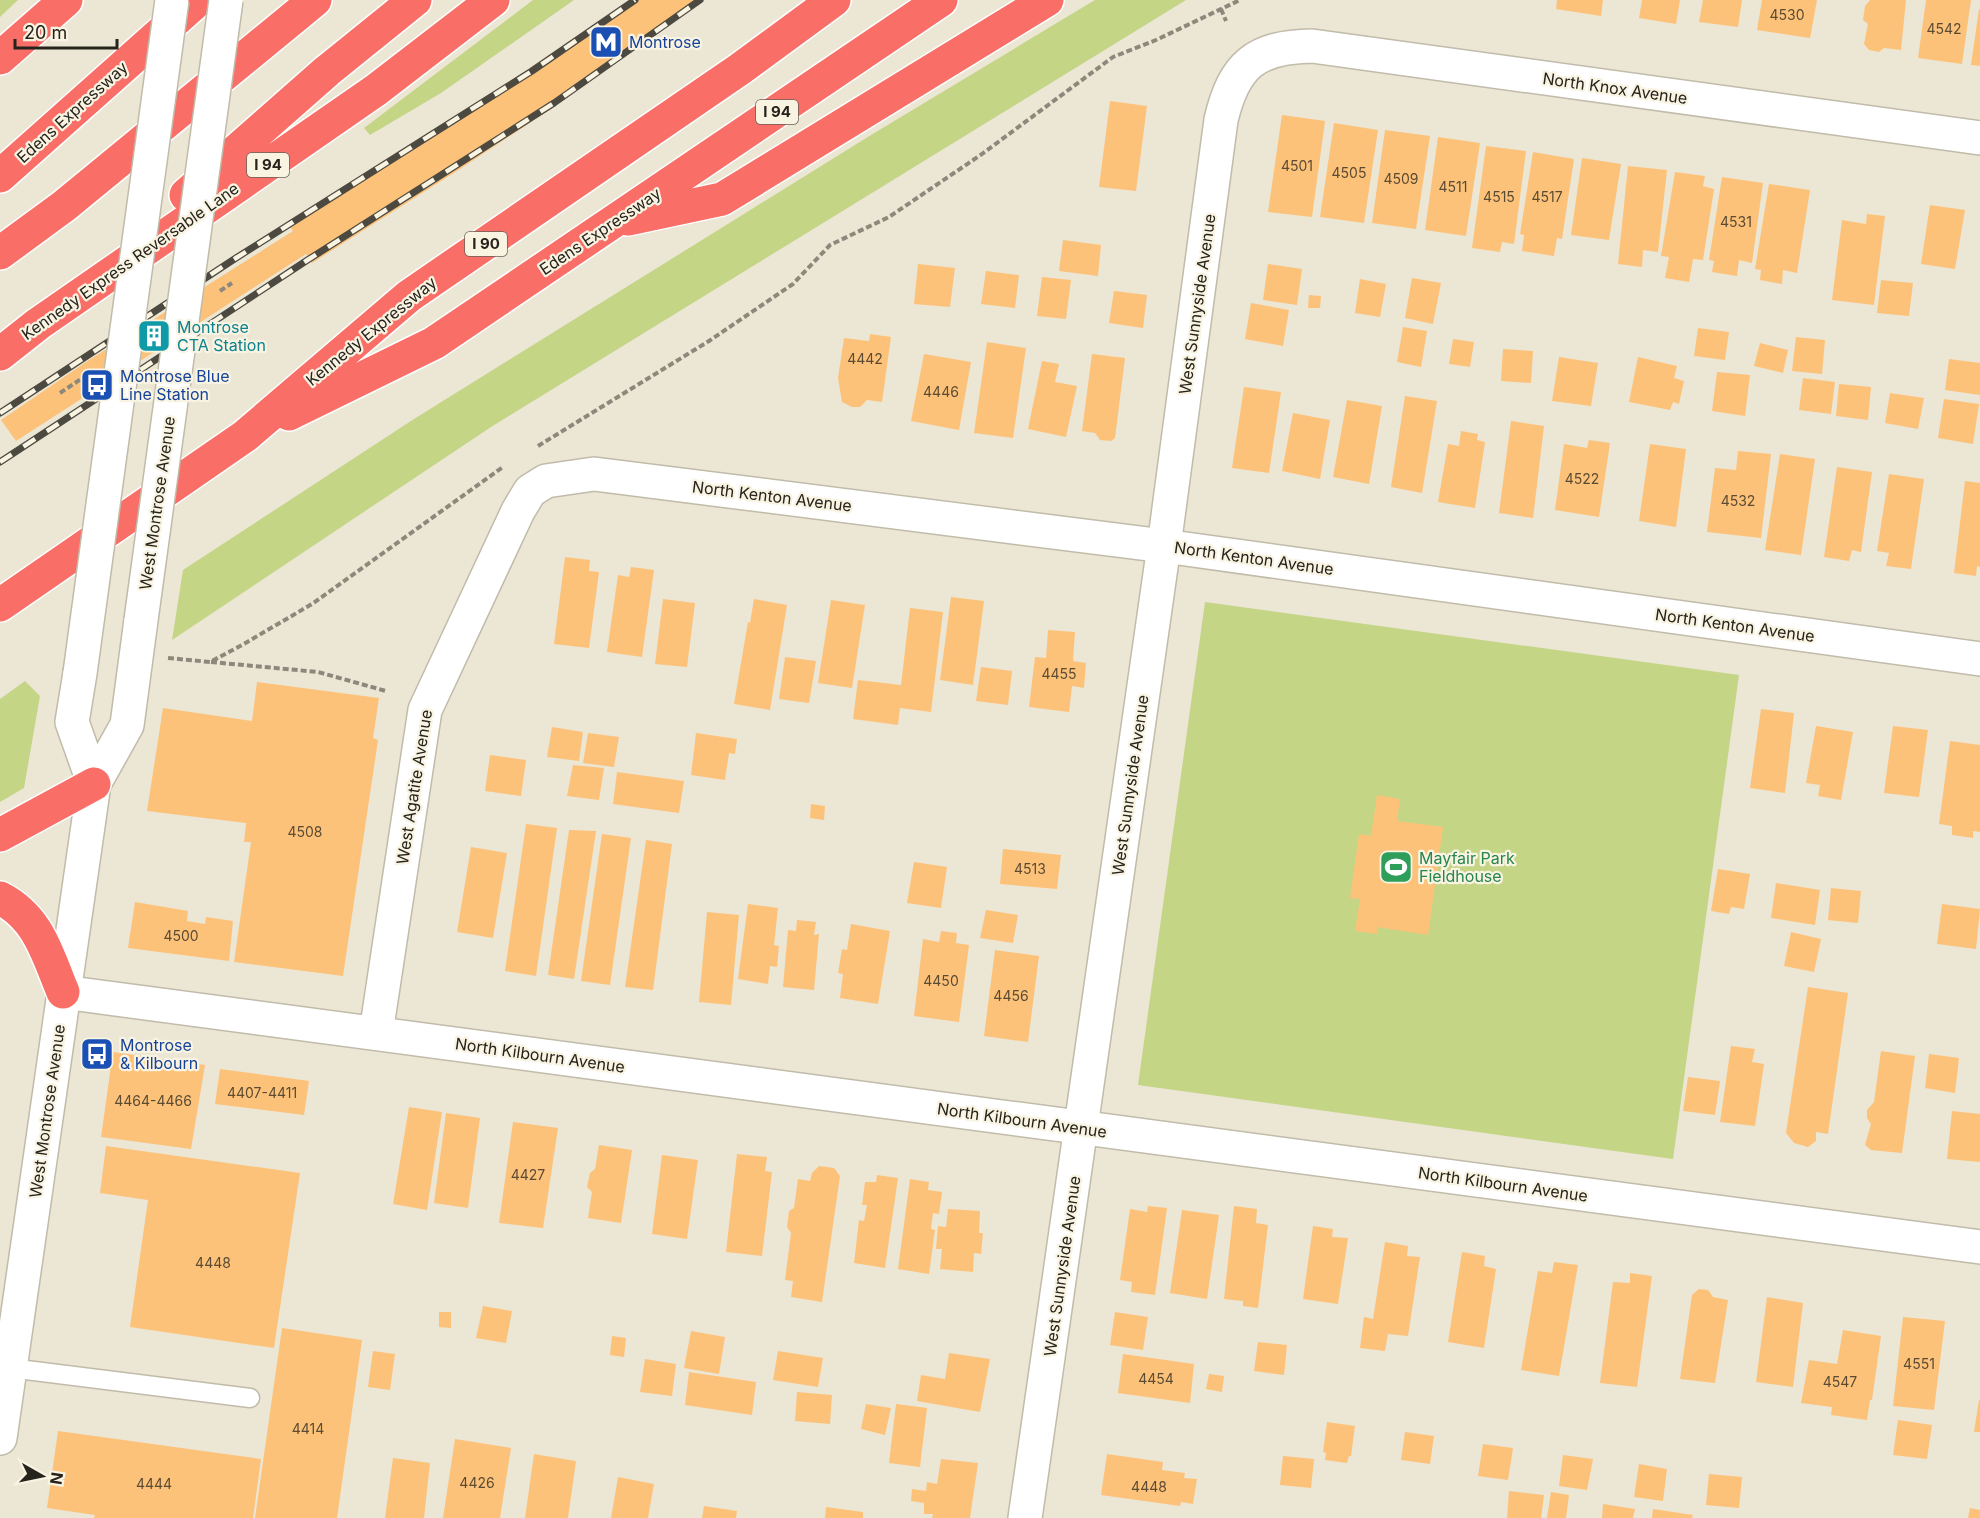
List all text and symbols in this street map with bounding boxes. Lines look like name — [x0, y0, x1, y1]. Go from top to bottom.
house number: 4530 — [1769, 6, 1805, 23]
scale bar — [15, 12, 117, 50]
house number: 4542 — [1926, 20, 1962, 37]
text: 20 m — [24, 22, 67, 43]
metro station icon: Montrose — [588, 24, 624, 60]
place label: Montrose — [629, 32, 701, 52]
street label: Edens Expressway — [13, 57, 131, 167]
street label: North Knox Avenue — [1541, 68, 1689, 108]
road number: I 94 — [756, 100, 798, 124]
road number: I 94 — [247, 153, 289, 177]
house number: 4501 — [1281, 157, 1313, 174]
house number: 4505 — [1332, 164, 1366, 181]
house number: 4509 — [1383, 170, 1419, 187]
street label: Kennedy Express Reversable Lane — [18, 178, 242, 344]
house number: 4511 — [1439, 178, 1467, 195]
street label: Edens Expressway — [536, 183, 664, 279]
house number: 4515 — [1483, 188, 1515, 205]
house number: 4517 — [1531, 188, 1563, 205]
street label: West Sunnyside Avenue — [1174, 212, 1220, 396]
house number: 4531 — [1720, 213, 1752, 230]
road number: I 90 — [465, 232, 507, 256]
street label: Kennedy Expressway — [302, 272, 440, 390]
place label: Montrose CTA Station — [177, 317, 266, 355]
building icon: Montrose CTA Station — [136, 318, 172, 354]
house number: 4442 — [847, 350, 883, 367]
place label: Montrose Blue Line Station — [120, 366, 230, 404]
bus stop icon: Montrose Blue Line Station — [79, 367, 115, 403]
house number: 4446 — [923, 383, 959, 400]
street label: West Montrose Avenue — [135, 415, 179, 591]
house number: 4522 — [1565, 470, 1599, 487]
street label: North Kenton Avenue — [691, 476, 853, 516]
house number: 4532 — [1721, 492, 1755, 509]
street label: North Kenton Avenue — [1173, 537, 1335, 579]
street label: North Kenton Avenue — [1654, 604, 1816, 646]
house number: 4455 — [1041, 665, 1077, 682]
street label: West Sunnyside Avenue — [1107, 693, 1153, 877]
street label: West Agatite Avenue — [392, 708, 436, 866]
house number: 4508 — [287, 823, 323, 840]
place label: Mayfair Park Fieldhouse — [1419, 848, 1515, 886]
sports icon: Mayfair Park Fieldhouse — [1378, 849, 1414, 885]
house number: 4513 — [1014, 860, 1046, 877]
house number: 4500 — [163, 927, 199, 944]
house number: 4450 — [923, 972, 959, 989]
house number: 4456 — [993, 987, 1029, 1004]
street label: West Montrose Avenue — [25, 1023, 69, 1199]
street label: North Kilbourn Avenue — [454, 1033, 626, 1077]
place label: Montrose & Kilbourn — [120, 1035, 198, 1073]
bus stop icon: Montrose & Kilbourn — [79, 1036, 115, 1072]
house number: 4407-4411 — [227, 1084, 297, 1101]
house number: 4464-4466 — [114, 1092, 192, 1109]
street label: North Kilbourn Avenue — [936, 1098, 1108, 1142]
street label: North Kilbourn Avenue — [1417, 1162, 1589, 1206]
house number: 4427 — [511, 1166, 545, 1183]
street label: West Sunnyside Avenue — [1039, 1174, 1085, 1358]
house number: 4448 — [195, 1254, 231, 1271]
house number: 4551 — [1903, 1355, 1935, 1372]
house number: 4454 — [1138, 1370, 1174, 1387]
house number: 4547 — [1823, 1373, 1857, 1390]
house number: 4414 — [292, 1420, 324, 1437]
north arrow — [12, 1446, 72, 1506]
text: N — [46, 1471, 68, 1486]
house number: 4426 — [459, 1474, 495, 1491]
house number: 4444 — [136, 1475, 172, 1492]
house number: 4448 — [1131, 1478, 1167, 1495]

